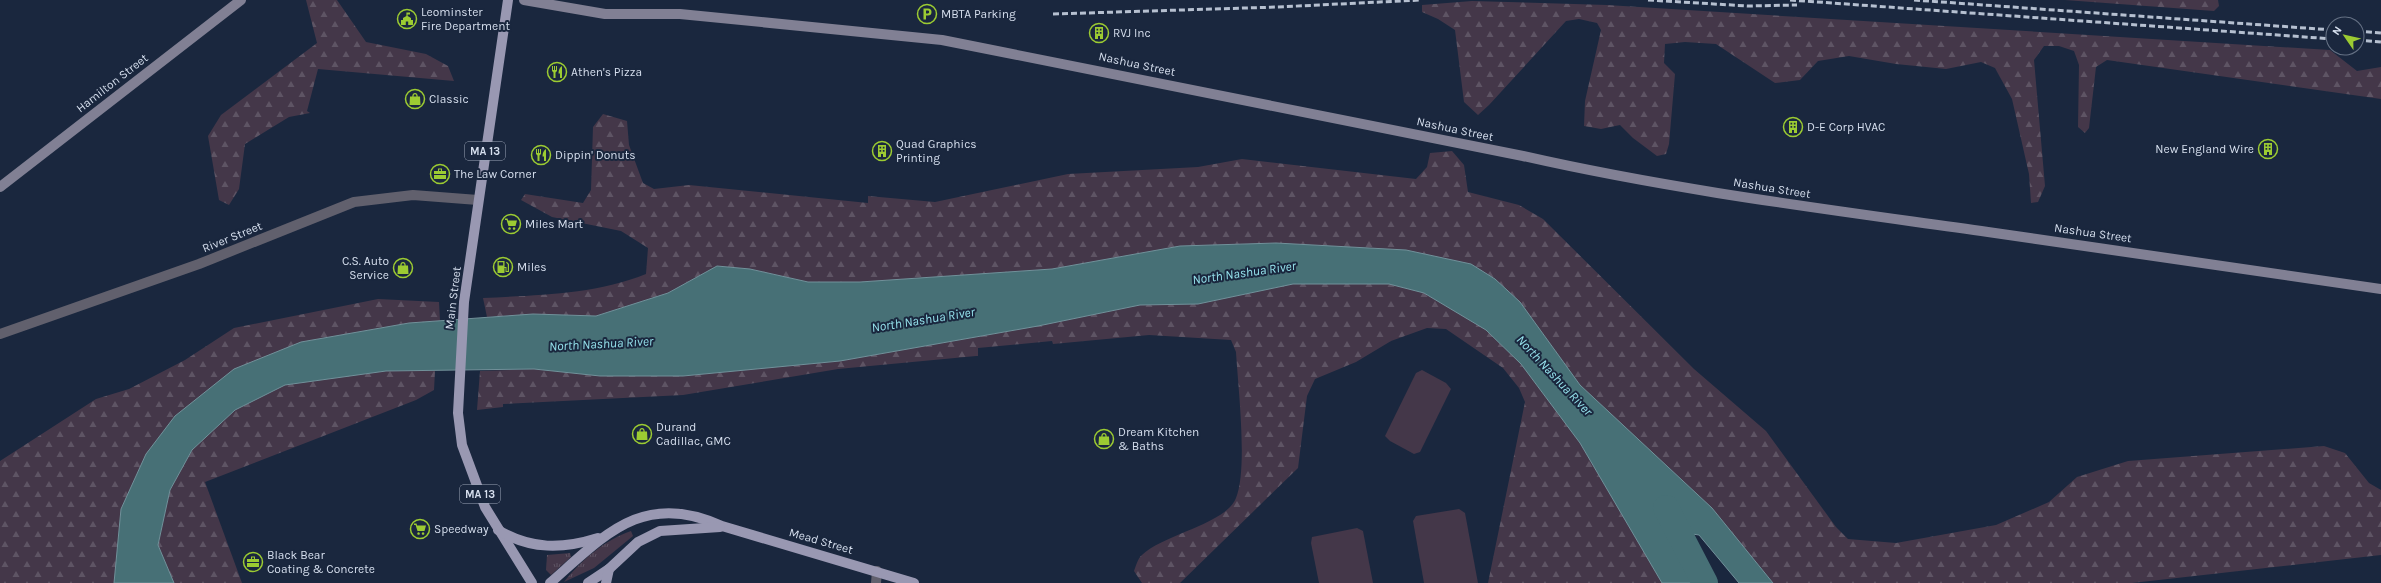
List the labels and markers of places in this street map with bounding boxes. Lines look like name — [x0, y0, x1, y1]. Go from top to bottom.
parking icon: MBTA Parking — [916, 3, 938, 25]
place label: Leominster Fire Department — [421, 5, 510, 33]
place label: MBTA Parking — [941, 7, 1016, 21]
public building icon: Leominster Fire Department — [396, 8, 418, 30]
building icon: RVJ Inc — [1088, 22, 1110, 44]
place label: RVJ Inc — [1113, 26, 1151, 40]
restaurant icon: Athen's Pizza — [546, 61, 568, 83]
place label: Athen's Pizza — [571, 65, 642, 79]
shop icon: Classic — [404, 88, 426, 110]
place label: Classic — [429, 92, 469, 106]
building icon: D-E Corp HVAC — [1782, 116, 1804, 138]
place label: D-E Corp HVAC — [1807, 120, 1885, 134]
place label: Quad Graphics Printing — [896, 137, 977, 165]
building icon: New England Wire — [2257, 138, 2279, 160]
building icon: Quad Graphics Printing — [871, 140, 893, 162]
place label: New England Wire — [2155, 142, 2254, 156]
restaurant icon: Dippin' Donuts — [530, 144, 552, 166]
place label: Dippin' Donuts — [555, 148, 636, 162]
office icon: The Law Corner — [429, 163, 451, 185]
place label: The Law Corner — [454, 167, 537, 181]
supermarket icon: Miles Mart — [500, 213, 522, 235]
place label: Miles Mart — [525, 217, 584, 231]
place label: C.S. Auto Service — [342, 254, 389, 282]
fuel station icon: Miles — [492, 256, 514, 278]
shop icon: C.S. Auto Service — [392, 257, 414, 279]
place label: Miles — [517, 260, 547, 274]
place label: Durand Cadillac, GMC — [656, 420, 731, 448]
shop icon: Durand Cadillac, GMC — [631, 423, 653, 445]
place label: Dream Kitchen & Baths — [1118, 425, 1199, 453]
shop icon: Dream Kitchen & Baths — [1093, 428, 1115, 450]
supermarket icon: Speedway — [409, 518, 431, 540]
place label: Speedway — [434, 522, 489, 536]
place label: Black Bear Coating & Concrete — [267, 548, 375, 576]
office icon: Black Bear Coating & Concrete — [242, 551, 264, 573]

